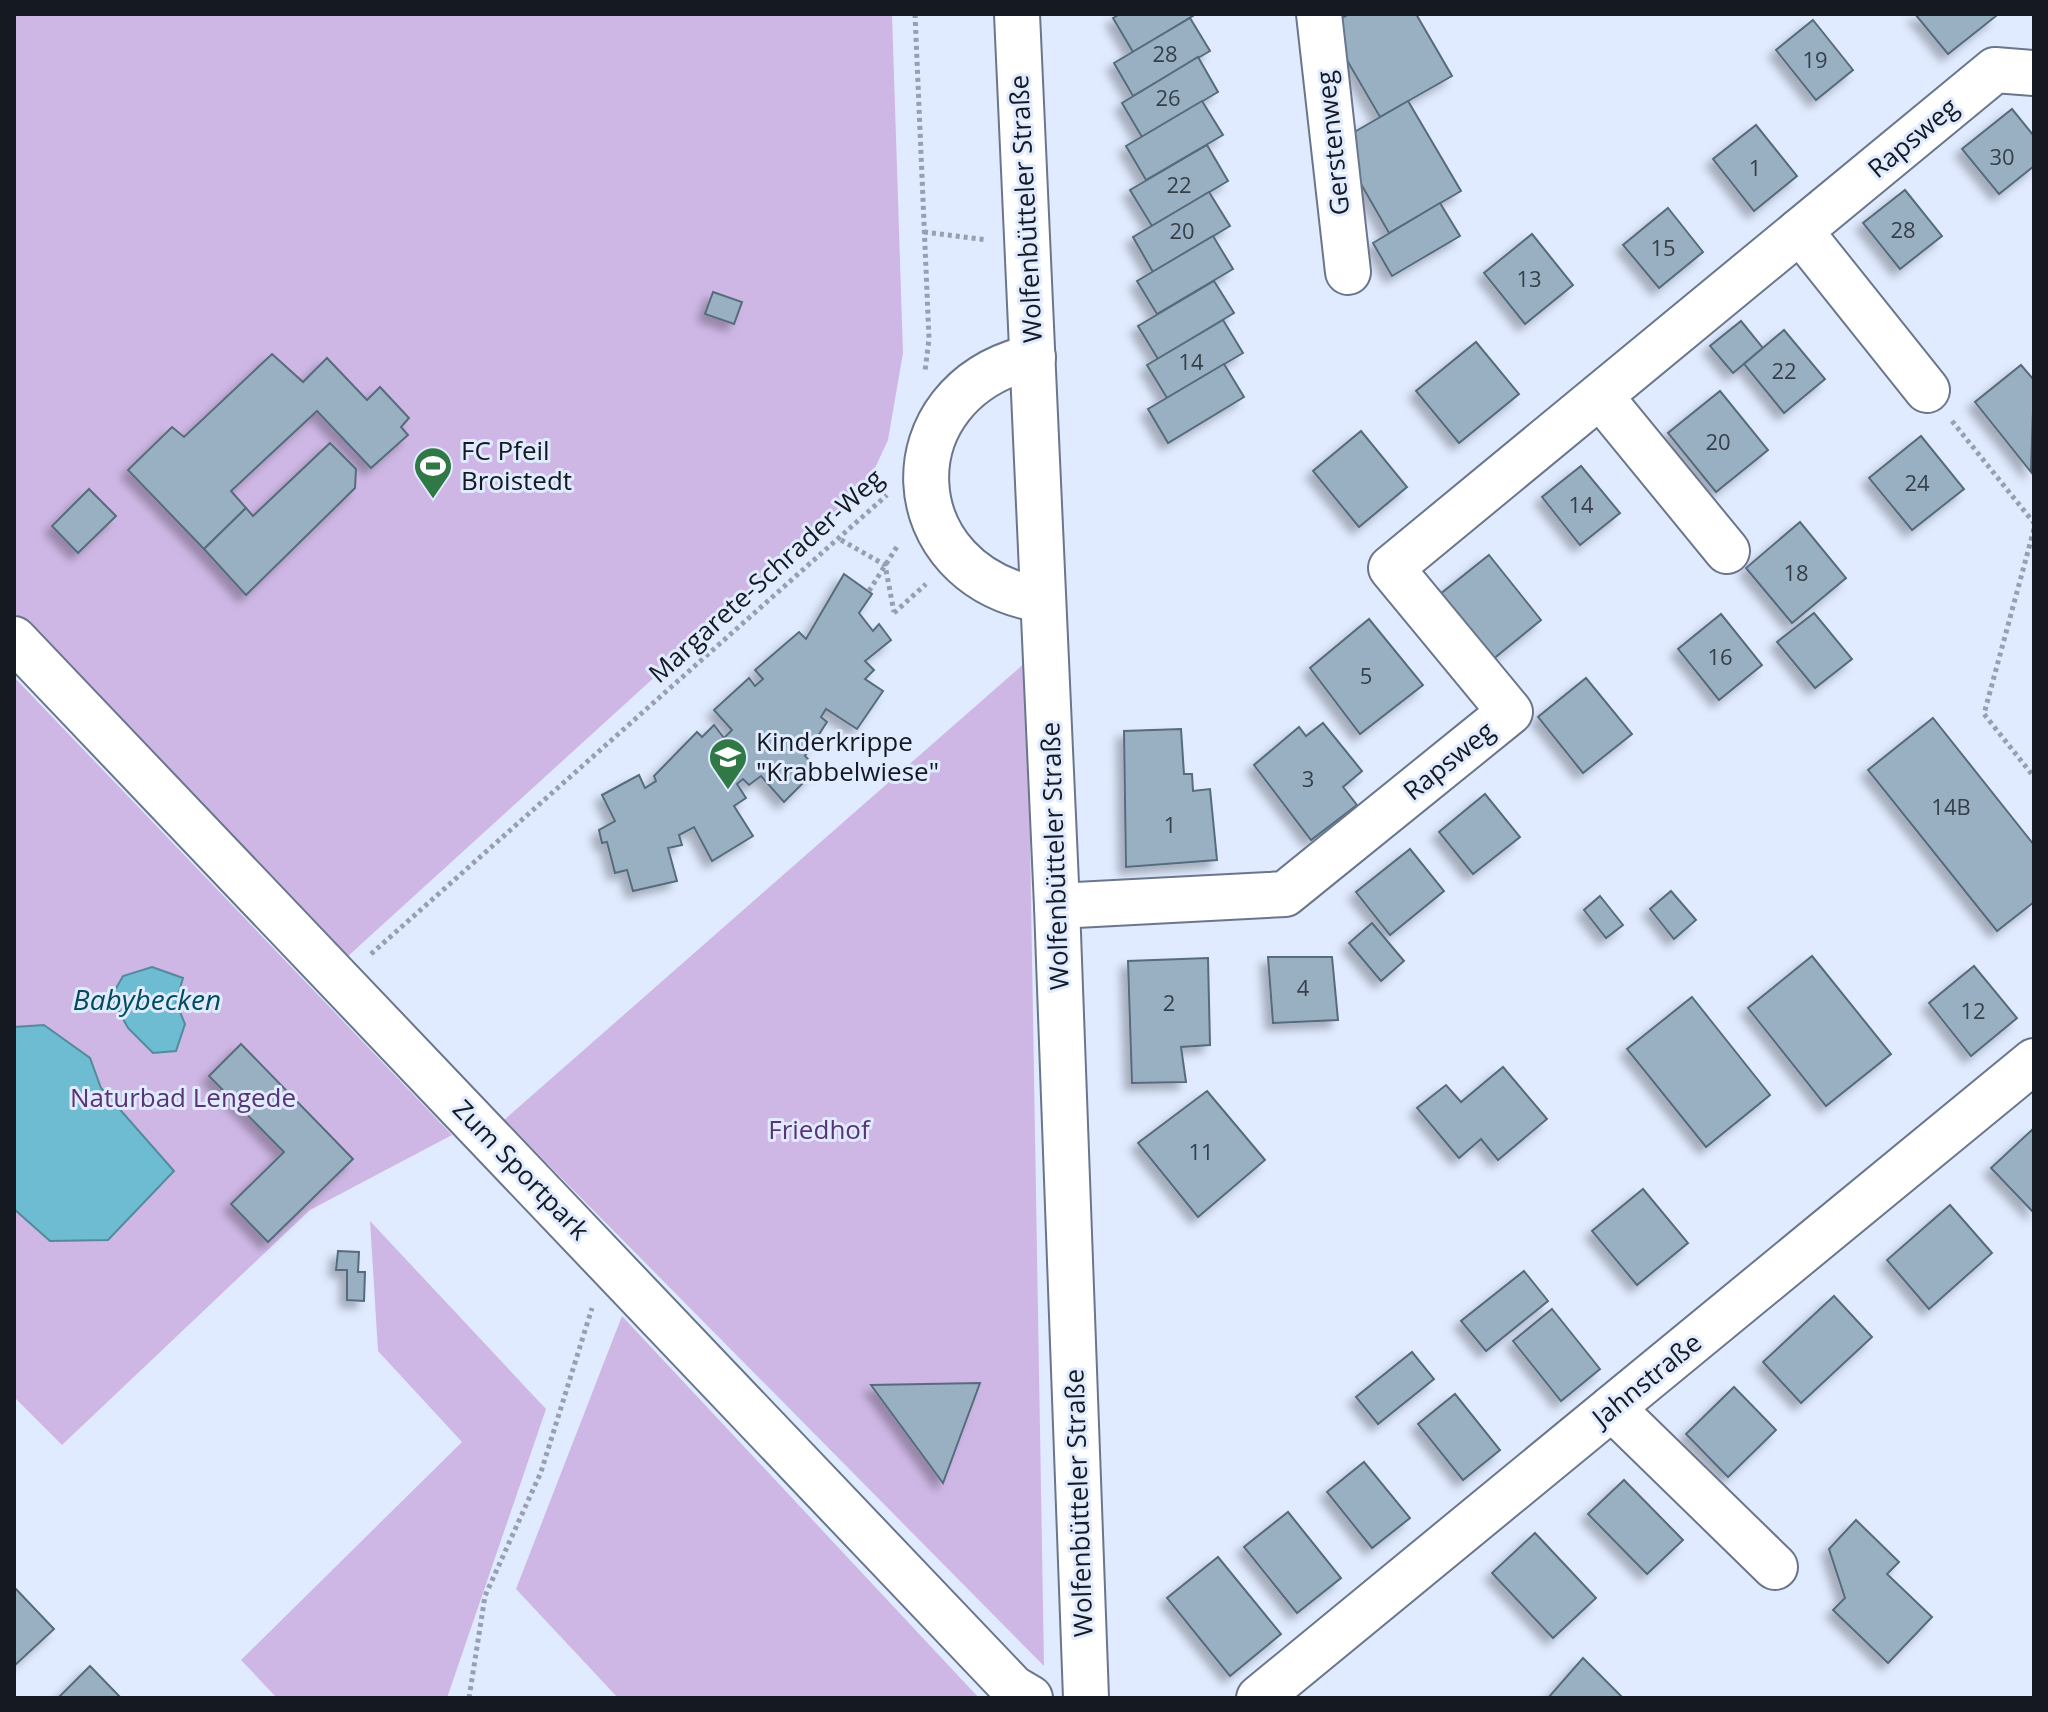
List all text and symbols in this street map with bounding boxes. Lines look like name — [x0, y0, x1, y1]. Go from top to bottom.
house number: 28 — [1152, 38, 1178, 68]
house number: 19 — [1802, 44, 1828, 74]
street label: Gerstenweg — [1307, 69, 1357, 217]
street label: Wolfenbütteler Straße — [1000, 74, 1050, 344]
house number: 26 — [1155, 82, 1181, 112]
street label: Rapsweg — [1860, 89, 1965, 186]
house number: 30 — [1989, 141, 2015, 171]
house number: 1 — [1749, 152, 1761, 182]
house number: 22 — [1166, 169, 1192, 199]
house number: 28 — [1890, 214, 1916, 244]
house number: 20 — [1169, 215, 1195, 245]
house number: 15 — [1650, 232, 1676, 262]
house number: 13 — [1516, 263, 1542, 293]
house number: 14 — [1178, 346, 1204, 376]
house number: 22 — [1771, 355, 1797, 385]
house number: 20 — [1705, 426, 1731, 456]
place label: FC Pfeil Broistedt — [461, 432, 572, 498]
sports icon: FC Pfeil Broistedt — [412, 445, 454, 500]
street label: Margarete-Schrader-Weg — [640, 460, 890, 690]
house number: 24 — [1904, 467, 1930, 497]
house number: 14 — [1568, 489, 1594, 519]
house number: 18 — [1783, 557, 1809, 587]
house number: 16 — [1707, 641, 1733, 671]
house number: 5 — [1360, 660, 1372, 690]
street label: Rapsweg — [1395, 712, 1502, 808]
street label: Wolfenbütteler Straße — [1031, 721, 1077, 991]
place label: Kinderkrippe "Krabbelwiese" — [756, 723, 939, 789]
school or university icon: Kinderkrippe "Krabbelwiese" — [707, 736, 749, 791]
house number: 3 — [1302, 763, 1314, 793]
house number: 14B — [1931, 791, 1971, 821]
house number: 1 — [1164, 809, 1176, 839]
house number: 4 — [1297, 972, 1310, 1002]
water label: Babybecken — [73, 980, 221, 1018]
house number: 2 — [1163, 987, 1175, 1017]
house number: 12 — [1960, 995, 1986, 1025]
park label: Naturbad Lengede — [70, 1079, 296, 1115]
street label: Zum Sportpark — [446, 1091, 598, 1248]
park label: Friedhof — [768, 1111, 871, 1147]
house number: 11 — [1188, 1136, 1214, 1166]
street label: Jahnstraße — [1582, 1324, 1709, 1436]
street label: Wolfenbütteler Straße — [1055, 1368, 1101, 1638]

